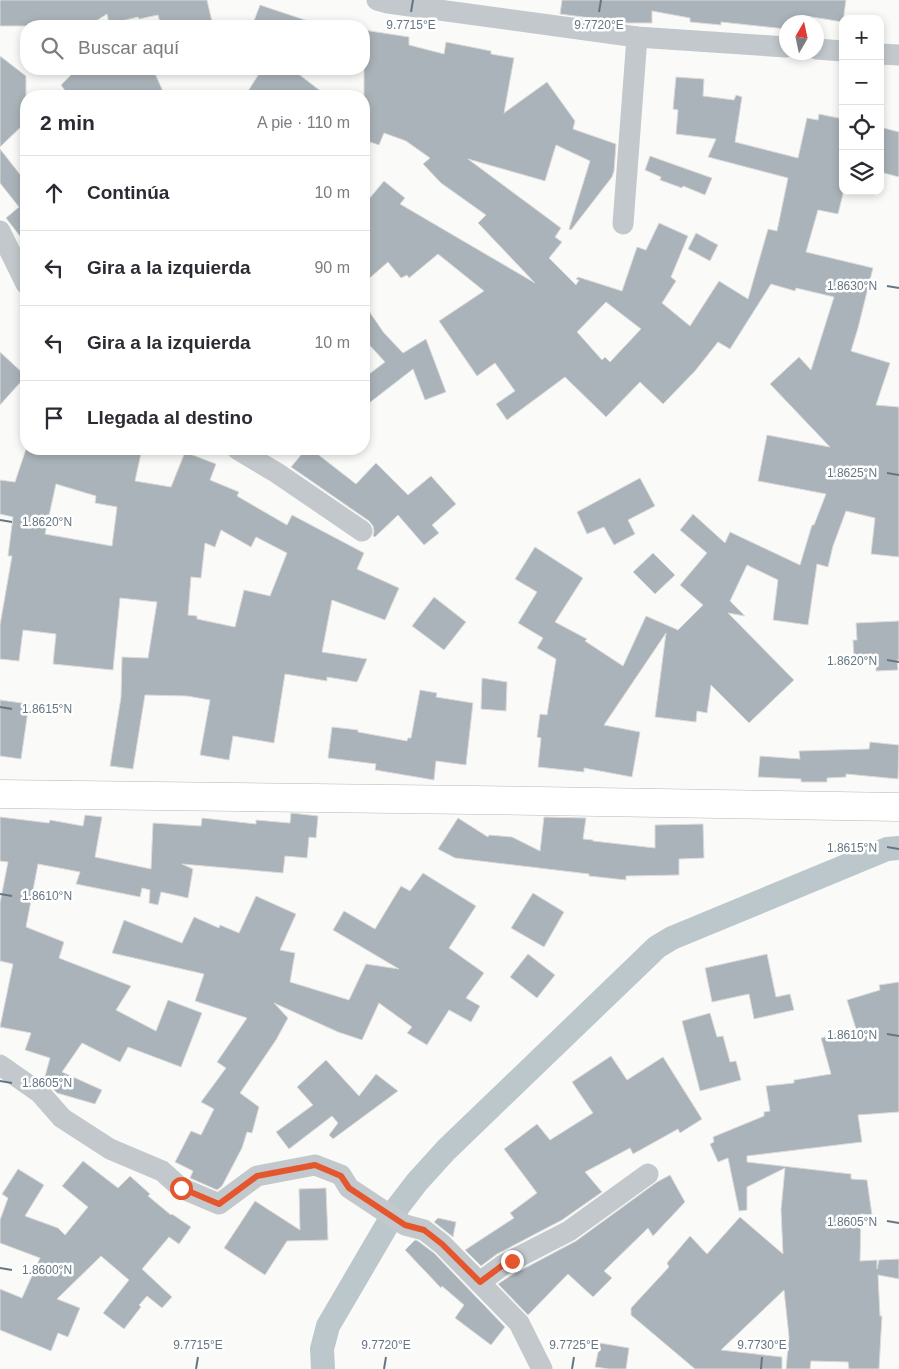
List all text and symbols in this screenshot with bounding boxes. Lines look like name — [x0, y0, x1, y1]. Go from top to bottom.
north arrow — [779, 15, 824, 60]
map controls — [839, 15, 884, 195]
button: + — [839, 15, 884, 60]
text: 9.7715°E — [386, 18, 436, 32]
text: 9.7720°E — [574, 18, 624, 32]
search box — [20, 20, 370, 75]
icon: search — [38, 34, 66, 62]
text: Buscar aquí — [78, 37, 179, 58]
button: − — [839, 60, 884, 105]
button: locate — [839, 105, 884, 150]
text: 2 min — [40, 111, 95, 134]
text: A pie · 110 m — [257, 114, 350, 131]
button: layers — [839, 150, 884, 195]
icon: ahead — [40, 179, 68, 207]
text: Continúa — [87, 182, 169, 203]
text: 10 m — [314, 184, 350, 201]
icon: left — [40, 254, 68, 282]
text: Gira a la izquierda — [87, 257, 251, 278]
text: 90 m — [314, 259, 350, 276]
text: 1.8630°N — [827, 279, 877, 293]
icon: left — [40, 329, 68, 357]
text: Gira a la izquierda — [87, 332, 251, 353]
text: 10 m — [314, 334, 350, 351]
icon: arrive — [40, 404, 68, 432]
text: Llegada al destino — [87, 407, 253, 428]
text: 1.8625°N — [827, 466, 877, 480]
text: 1.8620°N — [22, 515, 72, 529]
text: 1.8620°N — [827, 654, 877, 668]
text: 1.8615°N — [22, 702, 72, 716]
text: 1.8615°N — [827, 841, 877, 855]
text: 1.8610°N — [22, 889, 72, 903]
text: 1.8610°N — [827, 1028, 877, 1042]
text: 1.8605°N — [22, 1076, 72, 1090]
route start — [170, 1177, 193, 1200]
text: 1.8605°N — [827, 1215, 877, 1229]
route end — [501, 1250, 524, 1273]
text: 1.8600°N — [22, 1263, 72, 1277]
text: 9.7715°E — [173, 1338, 223, 1352]
text: 9.7720°E — [361, 1338, 411, 1352]
text: 9.7725°E — [549, 1338, 599, 1352]
text: 9.7730°E — [737, 1338, 787, 1352]

